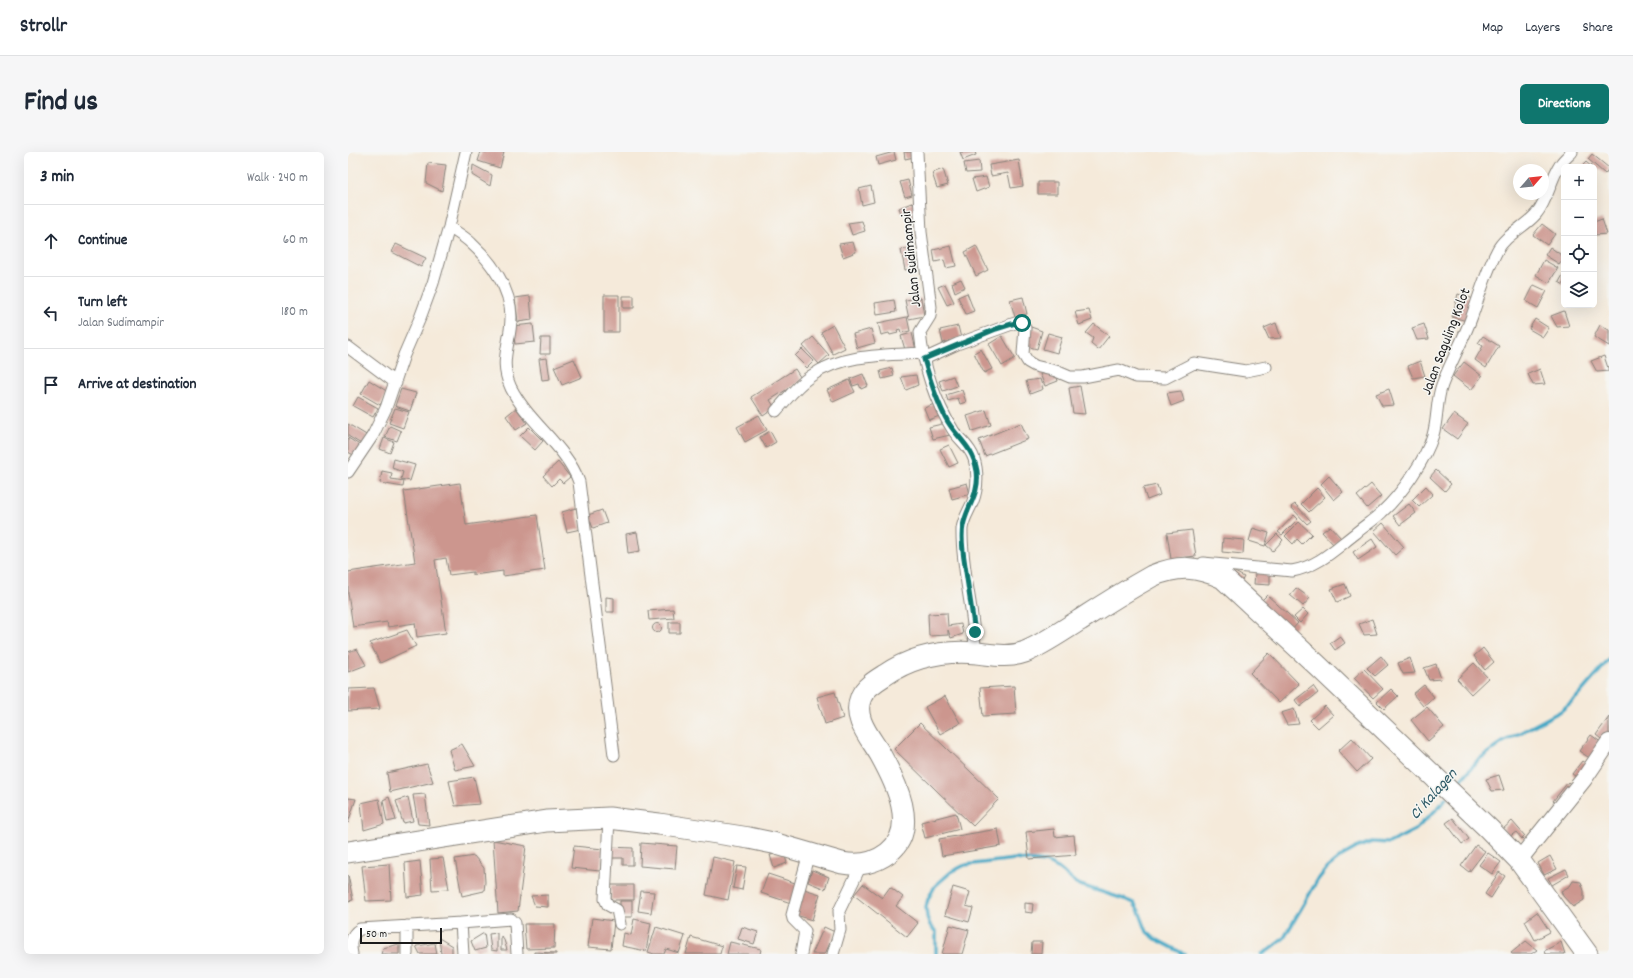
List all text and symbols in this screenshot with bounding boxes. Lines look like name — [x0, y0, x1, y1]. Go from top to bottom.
text: Strollr — [20, 14, 67, 41]
text: Map — [1482, 18, 1503, 38]
text: Layers — [1525, 18, 1560, 38]
text: Share — [1582, 18, 1613, 38]
text: Find us — [24, 84, 98, 124]
button: Directions — [1520, 84, 1609, 124]
north arrow — [1513, 164, 1549, 200]
map controls — [1561, 164, 1597, 308]
button: + — [1561, 164, 1597, 200]
text: 3 min — [40, 166, 74, 190]
text: Walk · 240 m — [247, 169, 308, 188]
button: − — [1561, 200, 1597, 236]
street label: Jalan Sudimampir — [896, 207, 928, 308]
icon: ahead — [40, 230, 62, 252]
text: Continue — [78, 230, 127, 252]
text: 60 m — [283, 231, 308, 250]
button: locate — [1561, 236, 1597, 272]
button: layers — [1561, 272, 1597, 308]
street label: Jalan Saguling Kolot — [1416, 285, 1478, 398]
text: Turn left — [78, 292, 127, 314]
icon: left — [40, 302, 62, 324]
text: 180 m — [281, 303, 308, 322]
text: Jalan Sudimampir — [78, 314, 164, 333]
route start — [1013, 314, 1031, 332]
icon: arrive — [40, 374, 62, 396]
text: Arrive at destination — [78, 374, 196, 396]
route end — [966, 623, 984, 641]
water label: Ci Kalagen — [1405, 763, 1464, 825]
scale bar — [360, 926, 442, 945]
text: 50 m — [366, 927, 387, 943]

